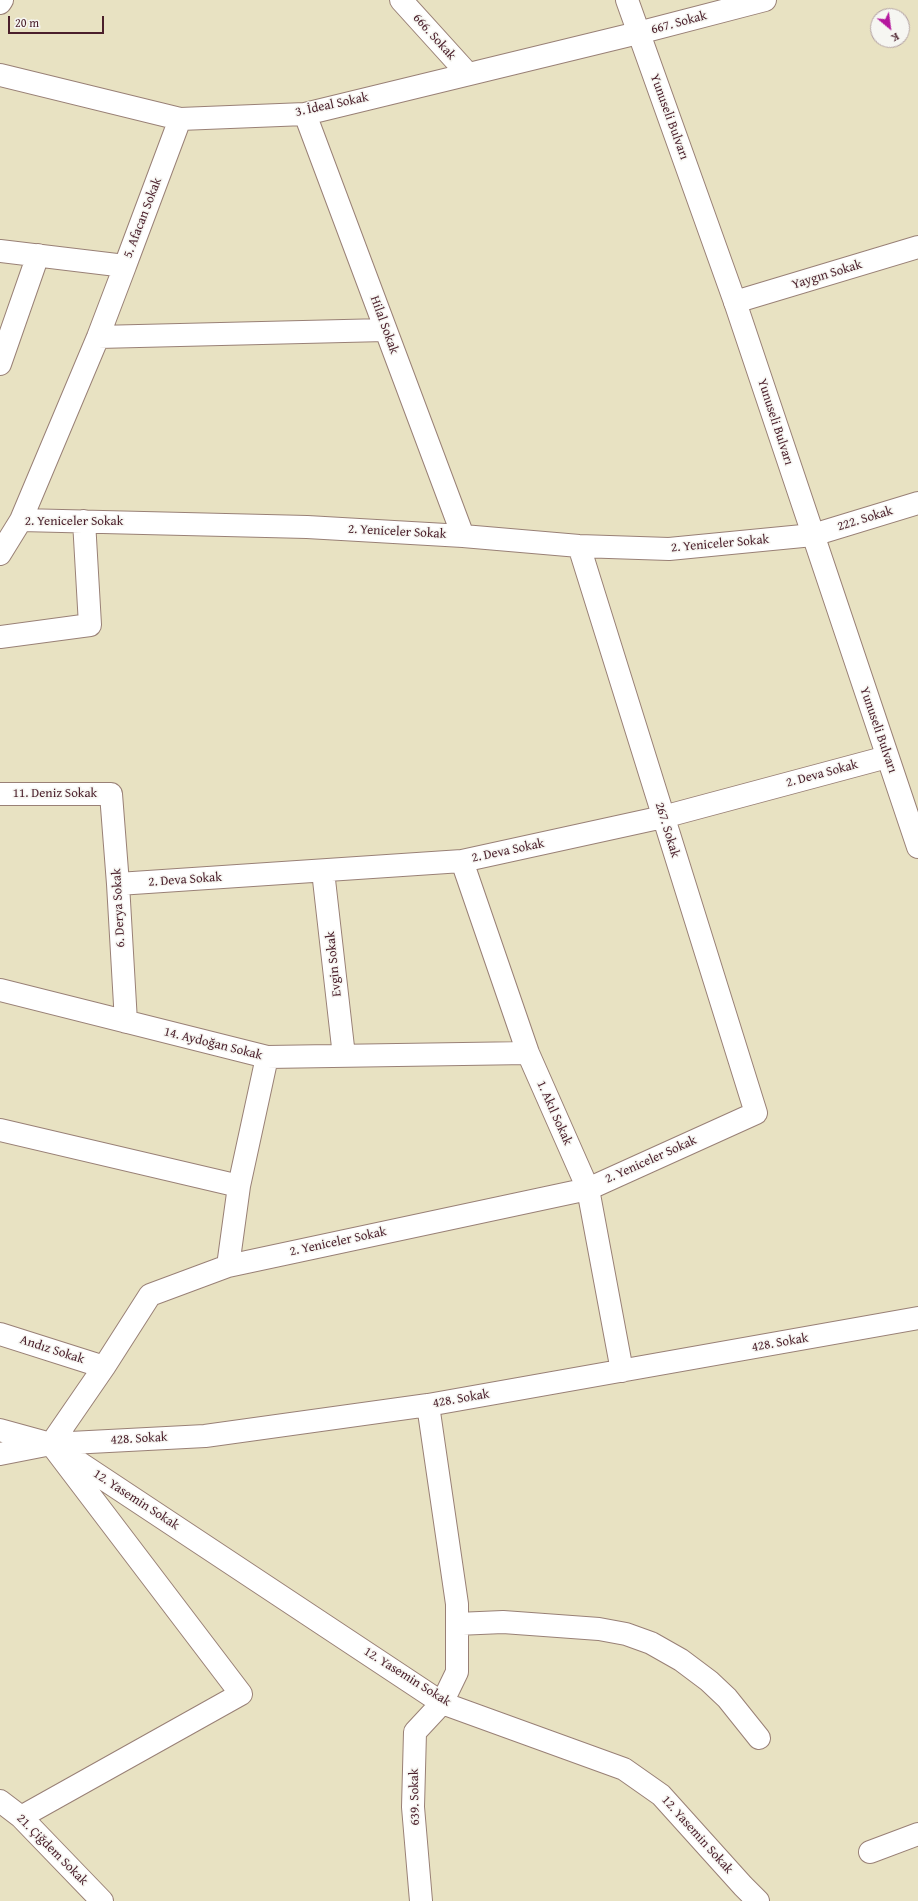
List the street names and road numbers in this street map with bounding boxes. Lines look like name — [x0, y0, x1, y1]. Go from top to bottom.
street label: 667. Sokak — [649, 8, 709, 38]
street label: 666. Sokak — [409, 11, 459, 63]
street label: Yunuseli Bulvarı — [646, 72, 692, 162]
street label: 3. İdeal Sokak — [294, 90, 370, 120]
street label: 5. Afacan Sokak — [121, 176, 165, 260]
street label: Yaygın Sokak — [790, 257, 864, 293]
street label: Hilal Sokak — [366, 294, 402, 356]
street label: Yunuseli Bulvarı — [754, 377, 796, 467]
street label: 222. Sokak — [835, 503, 895, 535]
street label: 2. Yeniceler Sokak — [25, 514, 123, 530]
street label: 2. Yeniceler Sokak — [347, 522, 447, 542]
street label: 2. Yeniceler Sokak — [670, 532, 770, 556]
street label: Yunuseli Bulvarı — [856, 685, 900, 775]
street label: 2. Deva Sokak — [784, 757, 860, 791]
street label: 11. Deniz Sokak — [13, 786, 97, 802]
street label: 267. Sokak — [651, 800, 683, 860]
street label: 2. Deva Sokak — [470, 836, 546, 866]
street label: 6. Derya Sokak — [109, 868, 129, 948]
street label: 2. Deva Sokak — [148, 870, 222, 890]
street label: Evgin Sokak — [323, 931, 345, 997]
street label: 14. Aydoğan Sokak — [162, 1024, 264, 1064]
street label: 1. Akıl Sokak — [533, 1078, 575, 1148]
street label: 2. Yeniceler Sokak — [603, 1133, 699, 1187]
street label: 2. Yeniceler Sokak — [288, 1224, 388, 1260]
street label: 428. Sokak — [751, 1330, 809, 1356]
street label: Andız Sokak — [18, 1332, 86, 1368]
street label: 428. Sokak — [432, 1386, 490, 1412]
street label: 428. Sokak — [110, 1430, 168, 1448]
street label: 12. Yasemin Sokak — [90, 1466, 182, 1534]
street label: 12. Yasemin Sokak — [361, 1644, 453, 1710]
street label: 639. Sokak — [407, 1768, 423, 1826]
street label: 12. Yasemin Sokak — [658, 1793, 736, 1877]
street label: 21. Çiğdem Sokak — [13, 1811, 91, 1889]

